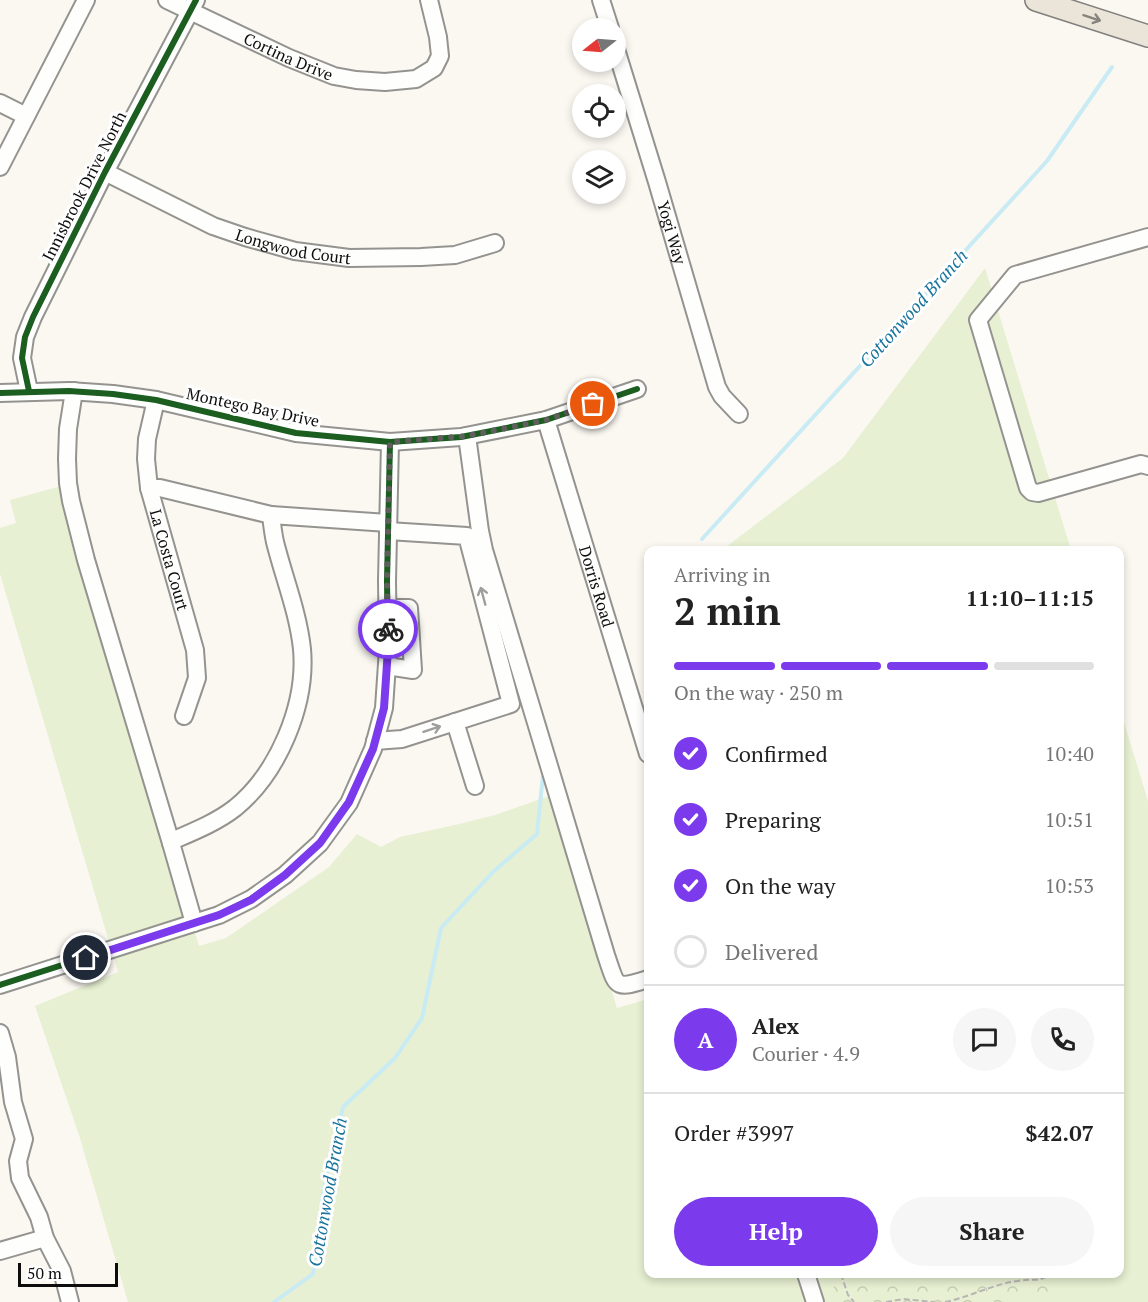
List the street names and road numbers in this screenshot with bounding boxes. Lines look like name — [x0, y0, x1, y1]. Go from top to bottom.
street label: Cortina Drive — [240, 27, 336, 86]
street label: Innisbrook Drive North — [37, 107, 132, 265]
street label: Yogi Way — [652, 198, 692, 268]
street label: Longwood Court — [233, 224, 352, 269]
street label: Montego Bay Drive — [184, 382, 322, 432]
street label: La Costa Court — [145, 507, 194, 613]
street label: Dorris Road — [574, 543, 620, 630]

